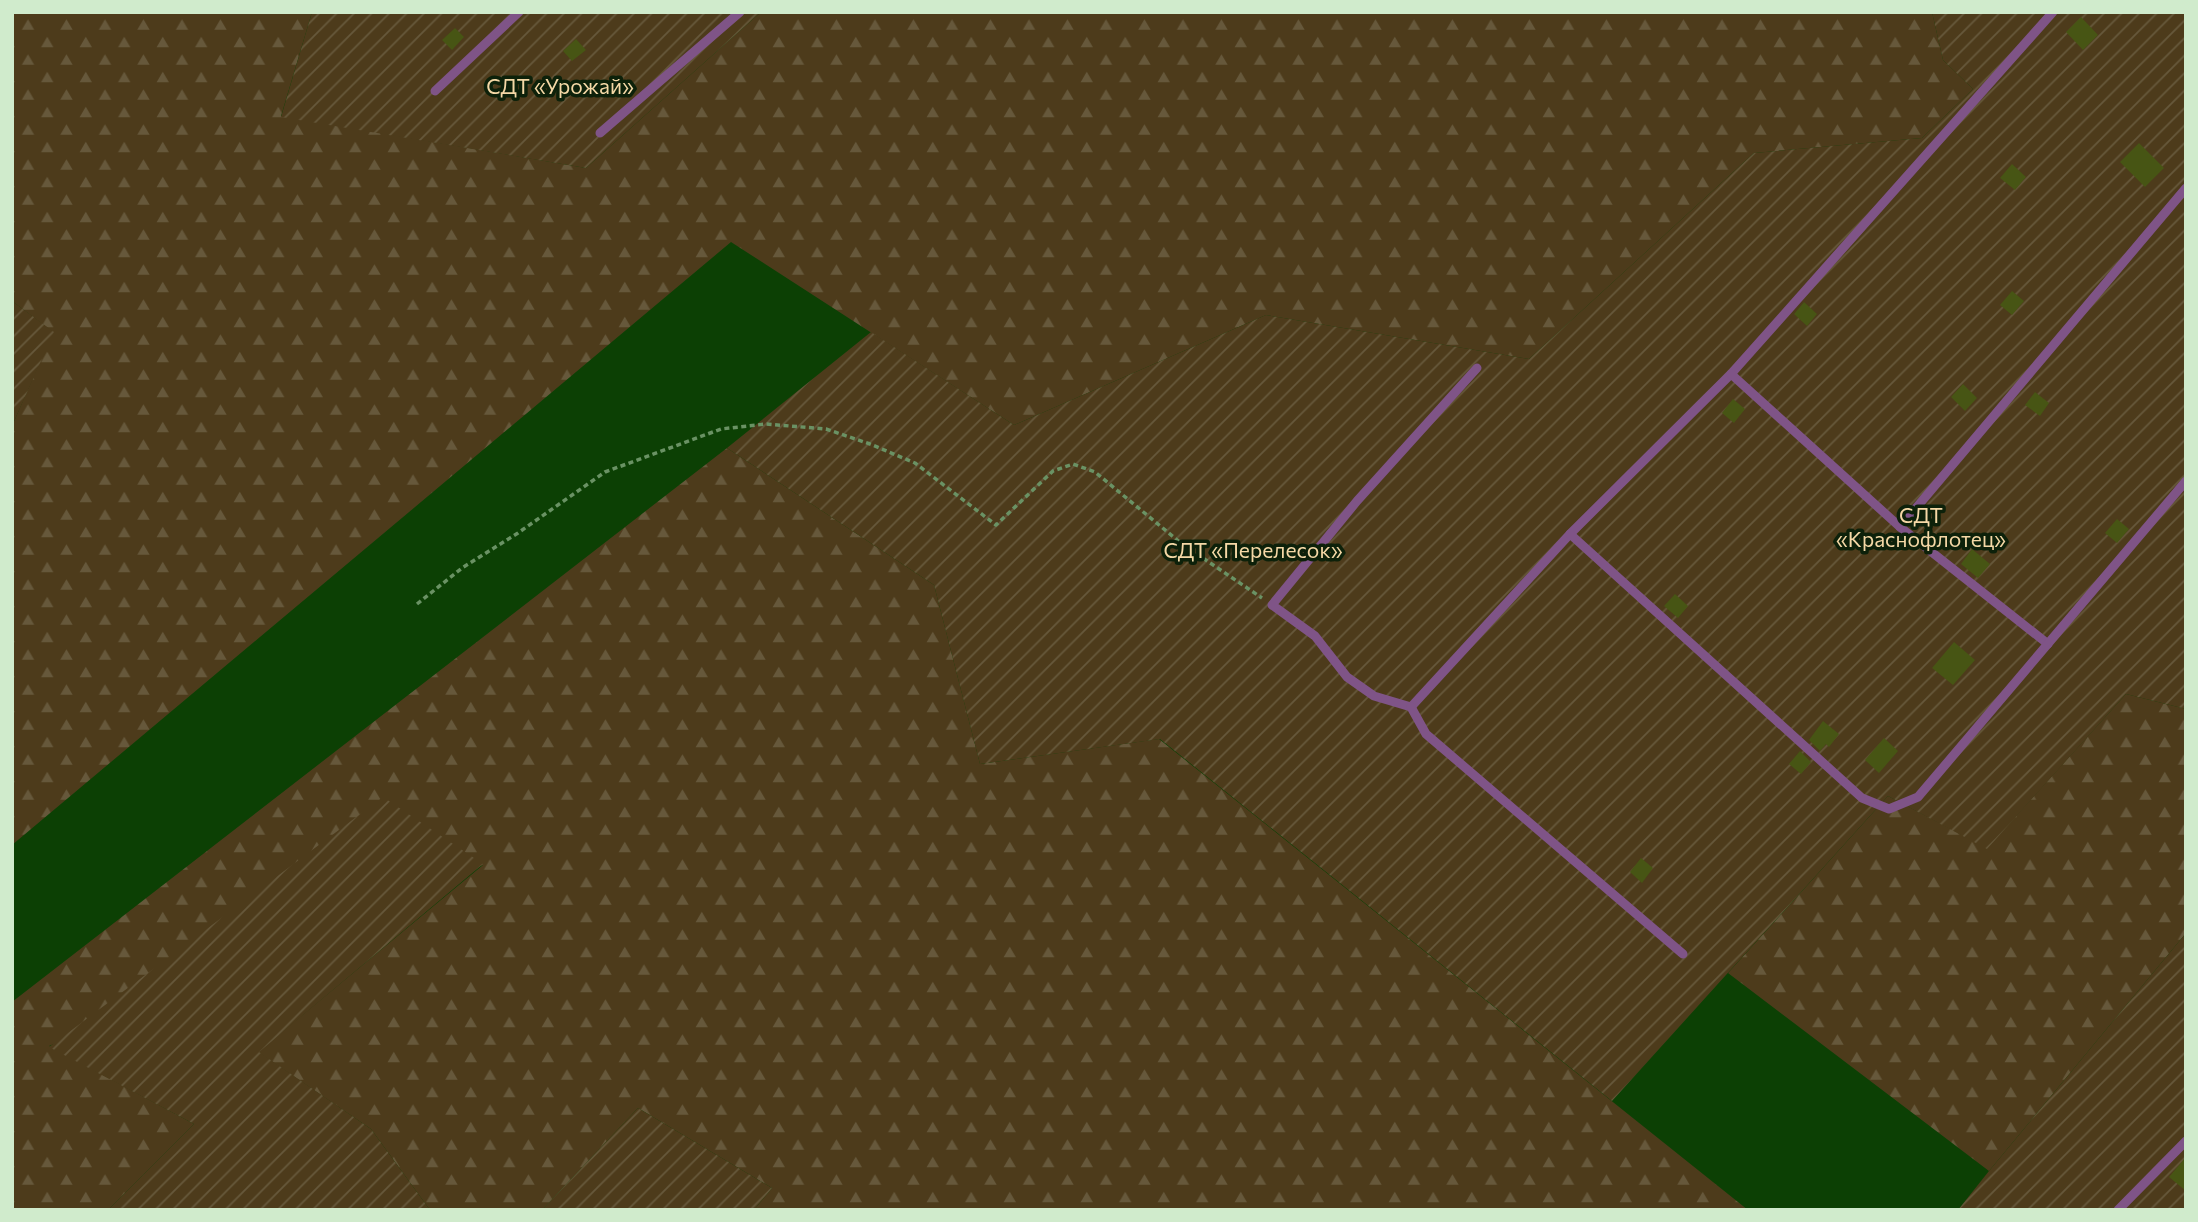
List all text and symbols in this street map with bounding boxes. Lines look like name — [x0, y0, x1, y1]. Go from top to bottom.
park label: СДТ «Урожай» — [486, 73, 634, 98]
park label: СДТ «Краснофлотец» — [1836, 502, 2006, 551]
park label: СДТ «Перелесок» — [1163, 537, 1343, 562]

